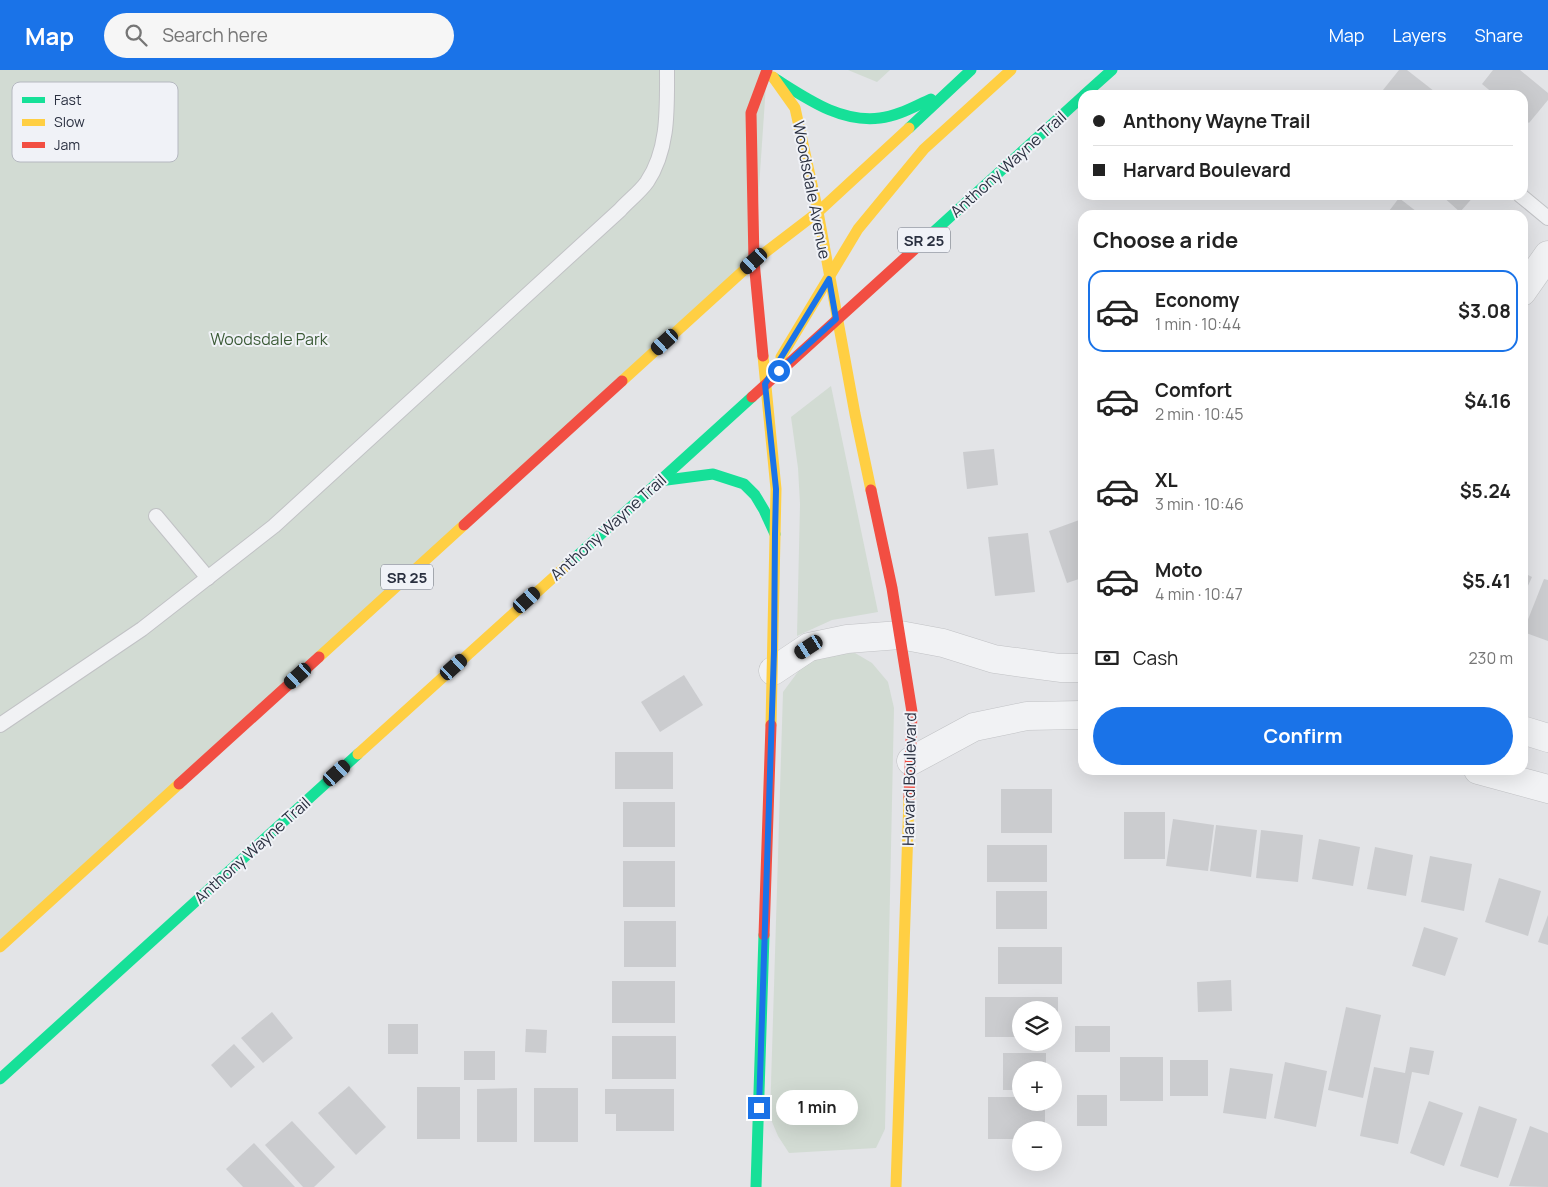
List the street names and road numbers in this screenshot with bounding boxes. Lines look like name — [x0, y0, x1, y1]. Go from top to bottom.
street label: Anthony Wayne Trail — [945, 106, 1071, 222]
street label: Woodsdale Avenue — [788, 119, 836, 261]
road number: SR 25 — [898, 228, 950, 252]
street label: Anthony Wayne Trail — [545, 469, 671, 585]
road number: SR 25 — [381, 564, 433, 590]
street label: Harvard Boulevard — [897, 712, 921, 846]
street label: Anthony Wayne Trail — [189, 792, 315, 908]

